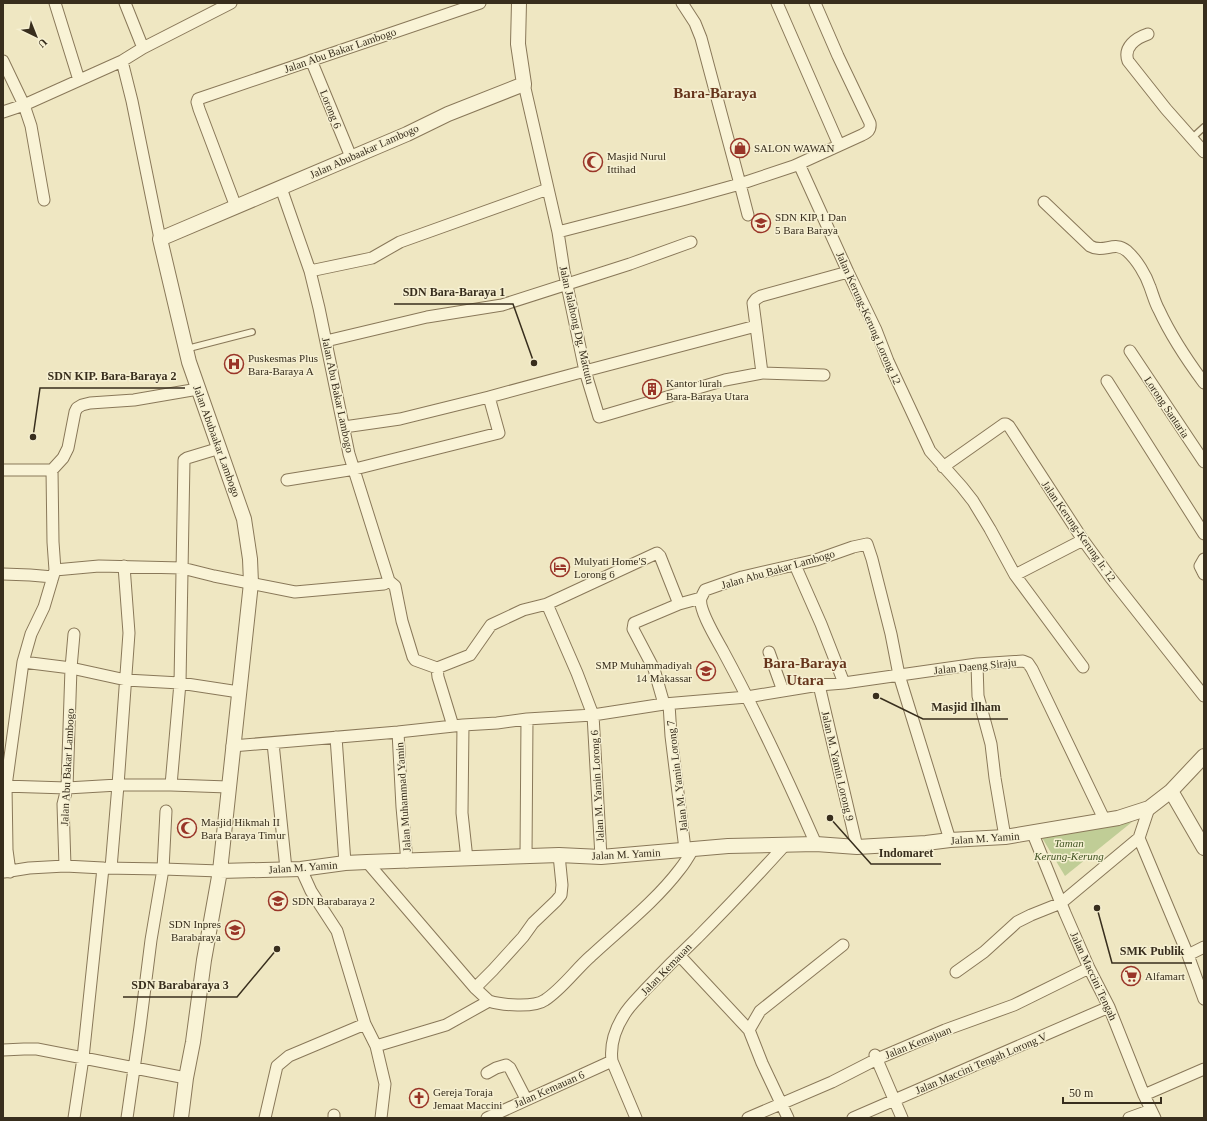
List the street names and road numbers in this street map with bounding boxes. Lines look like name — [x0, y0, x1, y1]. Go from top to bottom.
street label: Jalan Abu Bakar Lambogo — [282, 25, 398, 75]
street label: Lorong 6 — [318, 88, 344, 131]
street label: Jalan Abubaakar Lambogo — [308, 121, 421, 180]
street label: Jalan Kerung-Kerung Lorong 12 — [834, 250, 904, 386]
street label: Jalan Jalahong Dg. Mattutu — [558, 265, 597, 386]
street label: Jalan Abu Bakar Lambogo — [320, 336, 356, 454]
street label: Lorong Santaria — [1142, 374, 1192, 440]
street label: Jalan Abubaakar Lambogo — [191, 384, 243, 499]
street label: Jalan Kerung-Kerung lr. 12 — [1040, 478, 1118, 584]
street label: Jalan Abu Bakar Lambogo — [720, 547, 837, 591]
street label: Jalan Daeng Siraju — [933, 656, 1017, 676]
street label: Jalan Abu Bakar Lambogo — [58, 707, 76, 826]
street label: Jalan M. Yamin Lorong 9 — [820, 710, 857, 823]
street label: Jalan M. Yamin Lorong 7 — [664, 719, 690, 833]
street label: Jalan M. Yamin Lorong 6 — [588, 729, 606, 842]
street label: Jalan Muhammad Yamin — [393, 741, 413, 852]
street label: Jalan M. Yamin — [950, 830, 1020, 846]
street label: Jalan M. Yamin — [591, 846, 661, 862]
street label: Jalan M. Yamin — [268, 859, 338, 875]
street label: Jalan Maccini Tengah — [1068, 930, 1120, 1023]
street label: Jalan Kemauan — [638, 940, 694, 997]
street label: Jalan Kemajuan — [883, 1023, 953, 1061]
street label: Jalan Maccini Tengah Lorong V — [913, 1030, 1049, 1096]
street label: Jalan Kemauan 6 — [512, 1068, 586, 1110]

